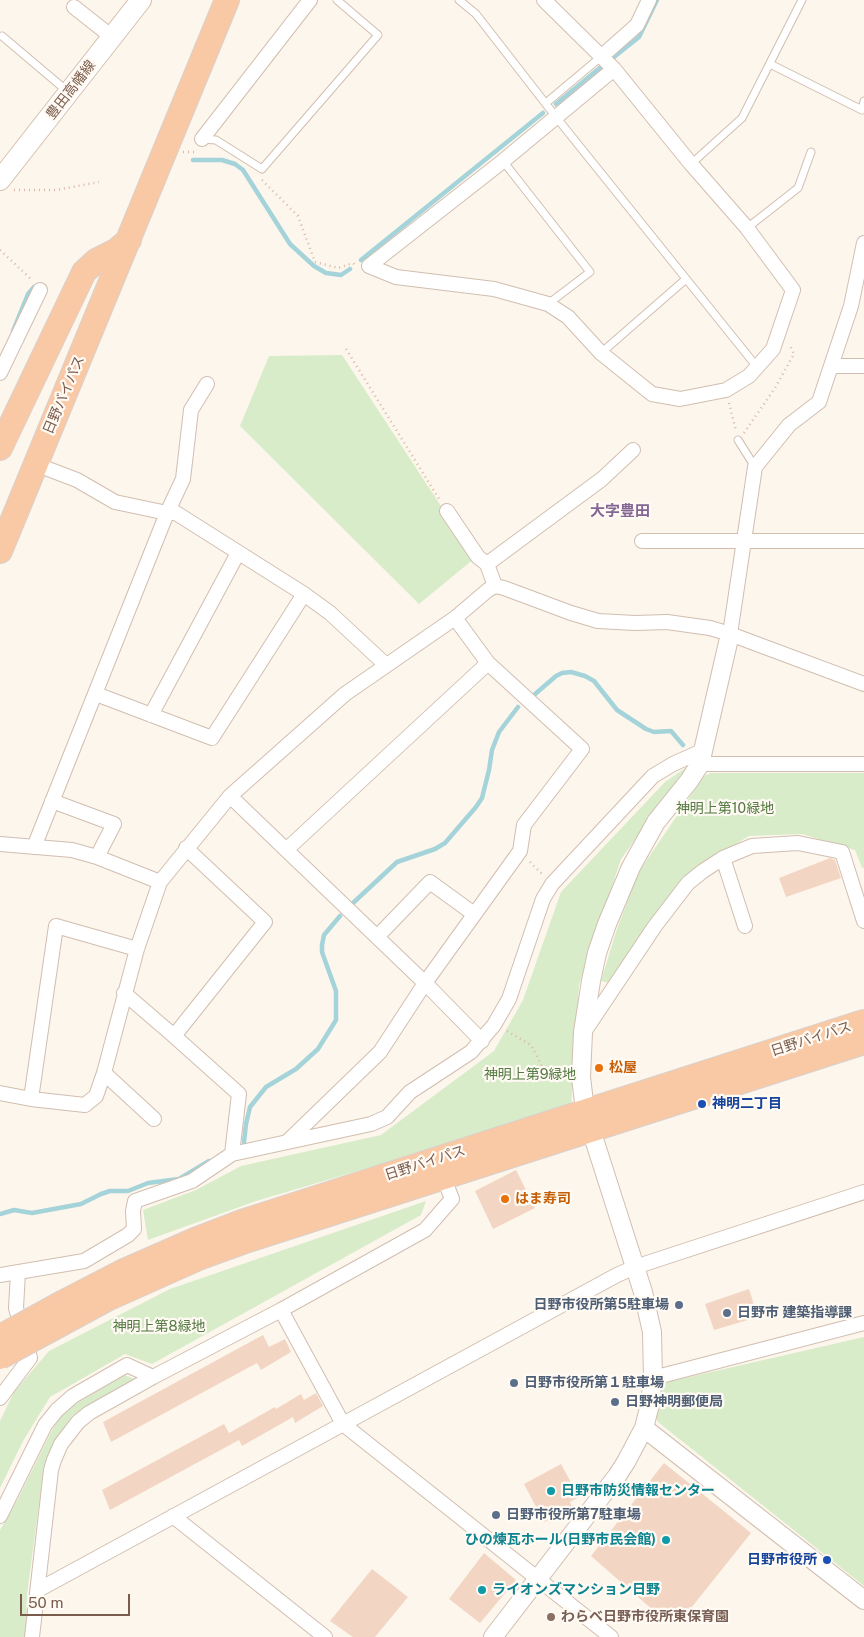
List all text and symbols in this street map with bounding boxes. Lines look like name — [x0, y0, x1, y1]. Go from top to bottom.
street label: 豊田高幡線 — [43, 57, 99, 123]
street label: 日野バイパス — [40, 353, 88, 437]
district label: 大字豊田 — [590, 502, 650, 520]
park label: 神明上第10緑地 — [676, 801, 774, 817]
street label: 日野バイパス — [768, 1018, 854, 1060]
place label: 松屋 — [609, 1060, 637, 1076]
marker: 松屋 — [593, 1062, 605, 1074]
park label: 神明上第9緑地 — [484, 1067, 576, 1083]
place label: 神明二丁目 — [712, 1096, 782, 1112]
marker: 神明二丁目 — [696, 1098, 708, 1110]
street label: 日野バイパス — [382, 1142, 468, 1184]
place label: はま寿司 — [515, 1191, 571, 1207]
marker: はま寿司 — [499, 1193, 511, 1205]
place label: 日野市役所第5駐車場 — [534, 1297, 669, 1313]
marker: 日野市役所第5駐車場 — [673, 1299, 685, 1311]
place label: 日野市 建築指導課 — [737, 1305, 852, 1321]
marker: 日野市 建築指導課 — [721, 1307, 733, 1319]
park label: 神明上第8緑地 — [112, 1319, 206, 1335]
place label: 日野市役所第１駐車場 — [524, 1375, 664, 1391]
marker: 日野市役所第１駐車場 — [508, 1377, 520, 1389]
place label: 日野神明郵便局 — [625, 1394, 723, 1410]
marker: 日野神明郵便局 — [609, 1396, 621, 1408]
place label: 日野市防災情報センター — [561, 1483, 715, 1499]
marker: 日野市防災情報センター — [545, 1485, 557, 1497]
place label: 日野市役所第7駐車場 — [506, 1507, 641, 1523]
marker: 日野市役所第7駐車場 — [490, 1509, 502, 1521]
place label: ひの煉瓦ホール(日野市民会館) — [465, 1532, 656, 1548]
marker: ひの煉瓦ホール(日野市民会館) — [660, 1534, 672, 1546]
place label: 日野市役所 — [747, 1552, 817, 1568]
marker: 日野市役所 — [821, 1554, 833, 1566]
place label: ライオンズマンション日野 — [492, 1582, 660, 1598]
scale bar — [22, 1584, 132, 1616]
marker: ライオンズマンション日野 — [476, 1584, 488, 1596]
text: 50 m — [28, 1594, 63, 1611]
place label: わらべ日野市役所東保育園 — [561, 1609, 729, 1625]
marker: わらべ日野市役所東保育園 — [545, 1611, 557, 1623]

